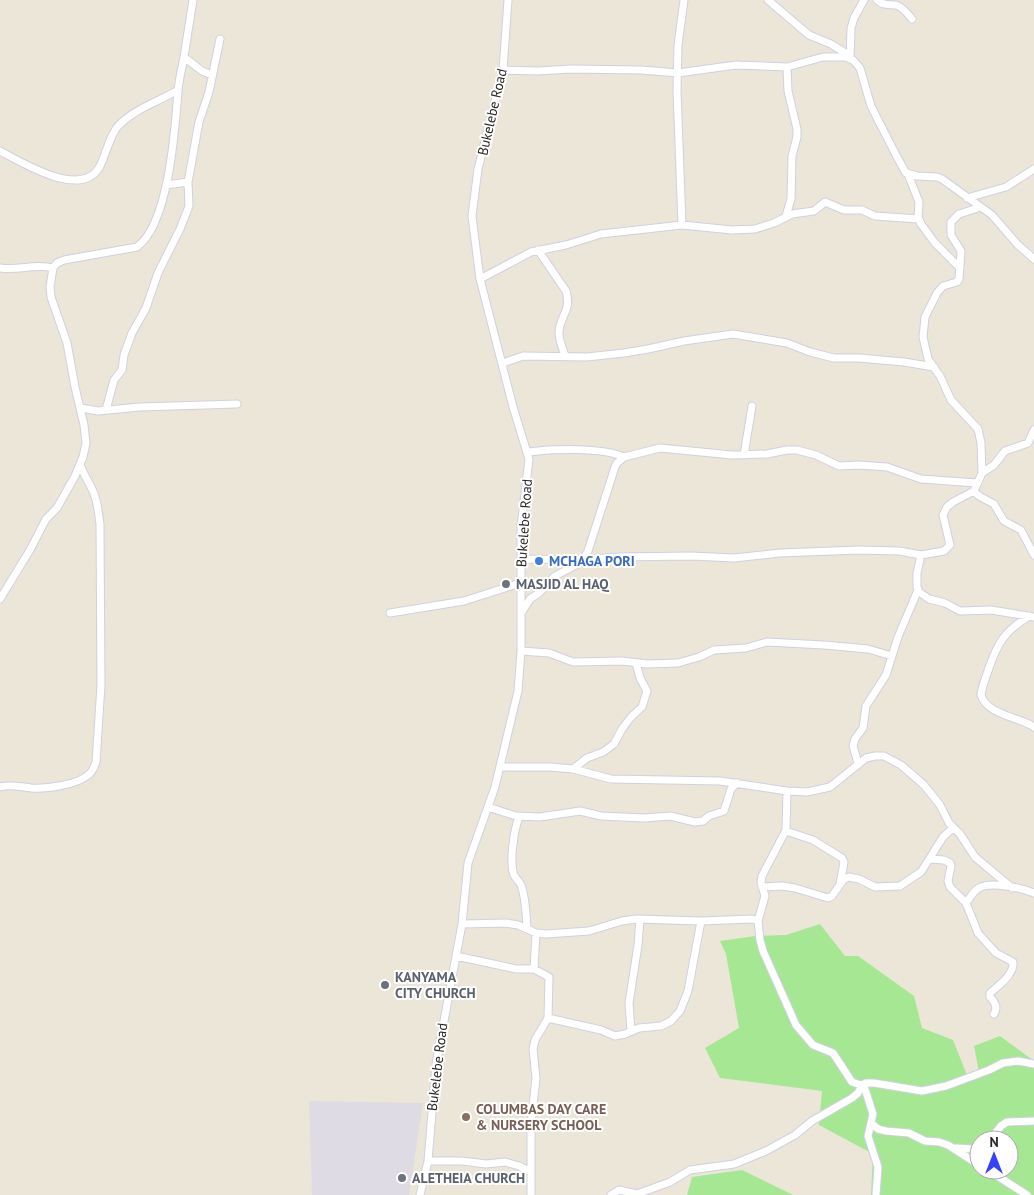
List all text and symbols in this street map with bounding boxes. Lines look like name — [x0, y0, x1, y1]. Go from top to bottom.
street label: Bukelebe Road — [473, 67, 511, 157]
street label: Bukelebe Road — [512, 478, 536, 568]
place label: MCHAGA PORI — [549, 552, 635, 570]
marker: MCHAGA PORI — [533, 555, 545, 567]
place label: MASJID AL HAQ — [516, 575, 609, 593]
marker: MASJID AL HAQ — [500, 578, 512, 590]
place label: KANYAMA CITY CHURCH — [395, 968, 476, 1002]
marker: KANYAMA CITY CHURCH — [379, 979, 391, 991]
street label: Bukelebe Road — [423, 1022, 451, 1112]
place label: COLUMBAS DAY CARE & NURSERY SCHOOL — [476, 1100, 606, 1134]
marker: COLUMBAS DAY CARE & NURSERY SCHOOL — [460, 1111, 472, 1123]
north arrow — [969, 1130, 1019, 1180]
text: N — [989, 1133, 999, 1151]
place label: ALETHEIA CHURCH — [412, 1169, 525, 1187]
marker: ALETHEIA CHURCH — [396, 1172, 408, 1184]

